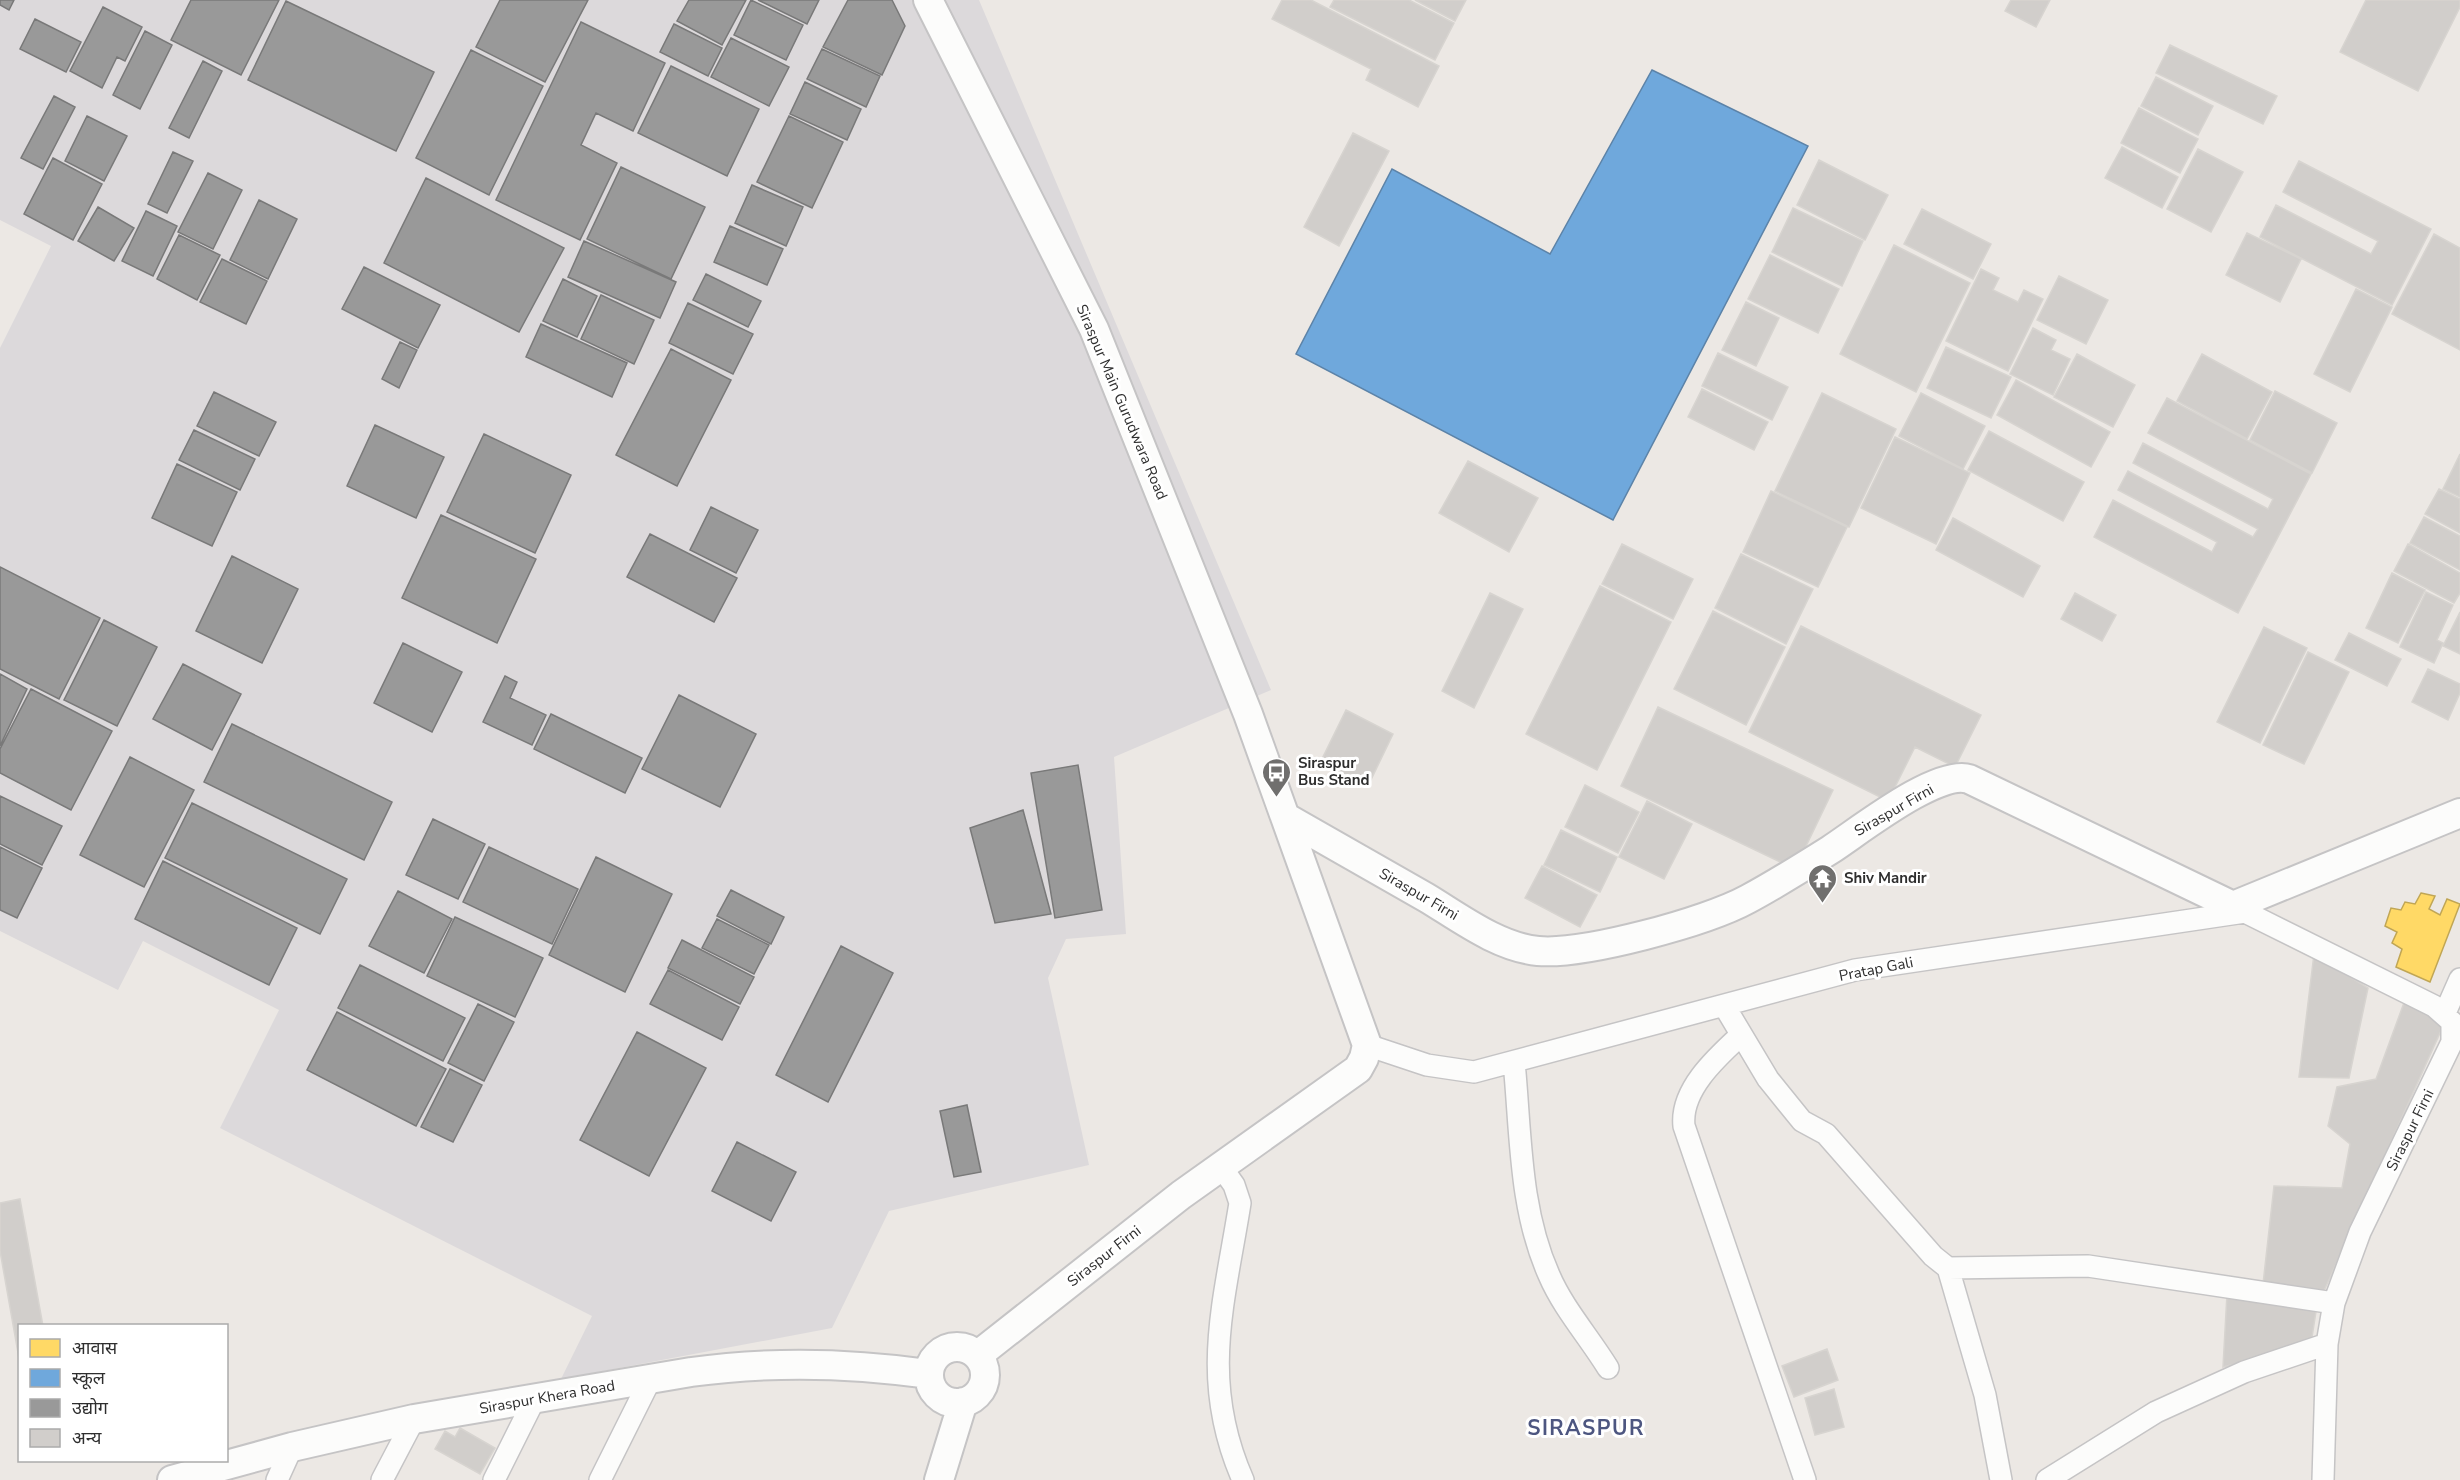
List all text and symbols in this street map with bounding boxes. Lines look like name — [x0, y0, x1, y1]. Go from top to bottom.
street label: Siraspur Main Gurudwara Road — [1072, 301, 1172, 503]
place label: Siraspur Bus Stand — [1298, 753, 1370, 790]
bus stop icon: Siraspur Bus Stand — [1261, 756, 1293, 798]
street label: Siraspur Firni — [1851, 779, 1937, 841]
temple icon: Shiv Mandir — [1807, 862, 1839, 904]
street label: Siraspur Firni — [1376, 863, 1462, 925]
place label: Shiv Mandir — [1844, 868, 1927, 888]
street label: Pratap Gali — [1837, 952, 1915, 986]
street label: Siraspur Firni — [2382, 1086, 2438, 1174]
street label: Siraspur Firni — [1063, 1221, 1145, 1291]
legend — [18, 1324, 228, 1462]
text: आवास — [72, 1336, 118, 1360]
text: स्कूल — [72, 1366, 106, 1390]
street label: Siraspur Khera Road — [478, 1375, 616, 1419]
text: उद्योग — [72, 1396, 109, 1420]
district label: SIRASPUR — [1527, 1414, 1645, 1442]
text: अन्य — [72, 1426, 102, 1450]

